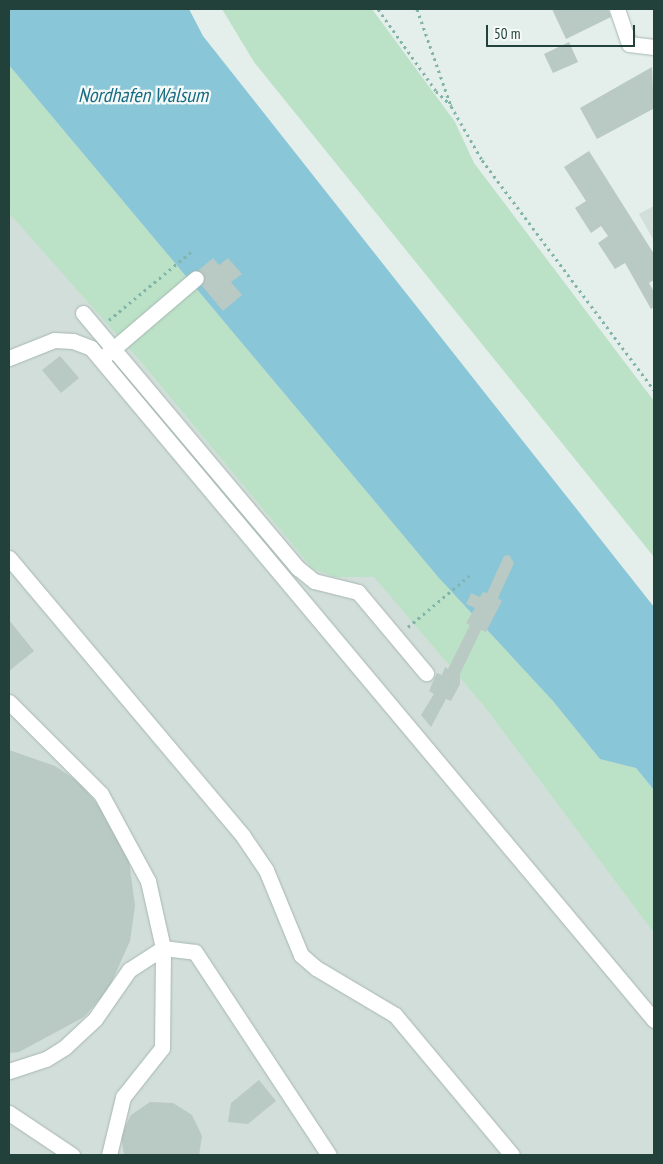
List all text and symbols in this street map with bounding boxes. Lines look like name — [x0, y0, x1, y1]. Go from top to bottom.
scale bar — [488, 15, 637, 47]
text: 50 m — [494, 24, 520, 43]
water label: Nordhafen Walsum — [78, 83, 208, 107]

